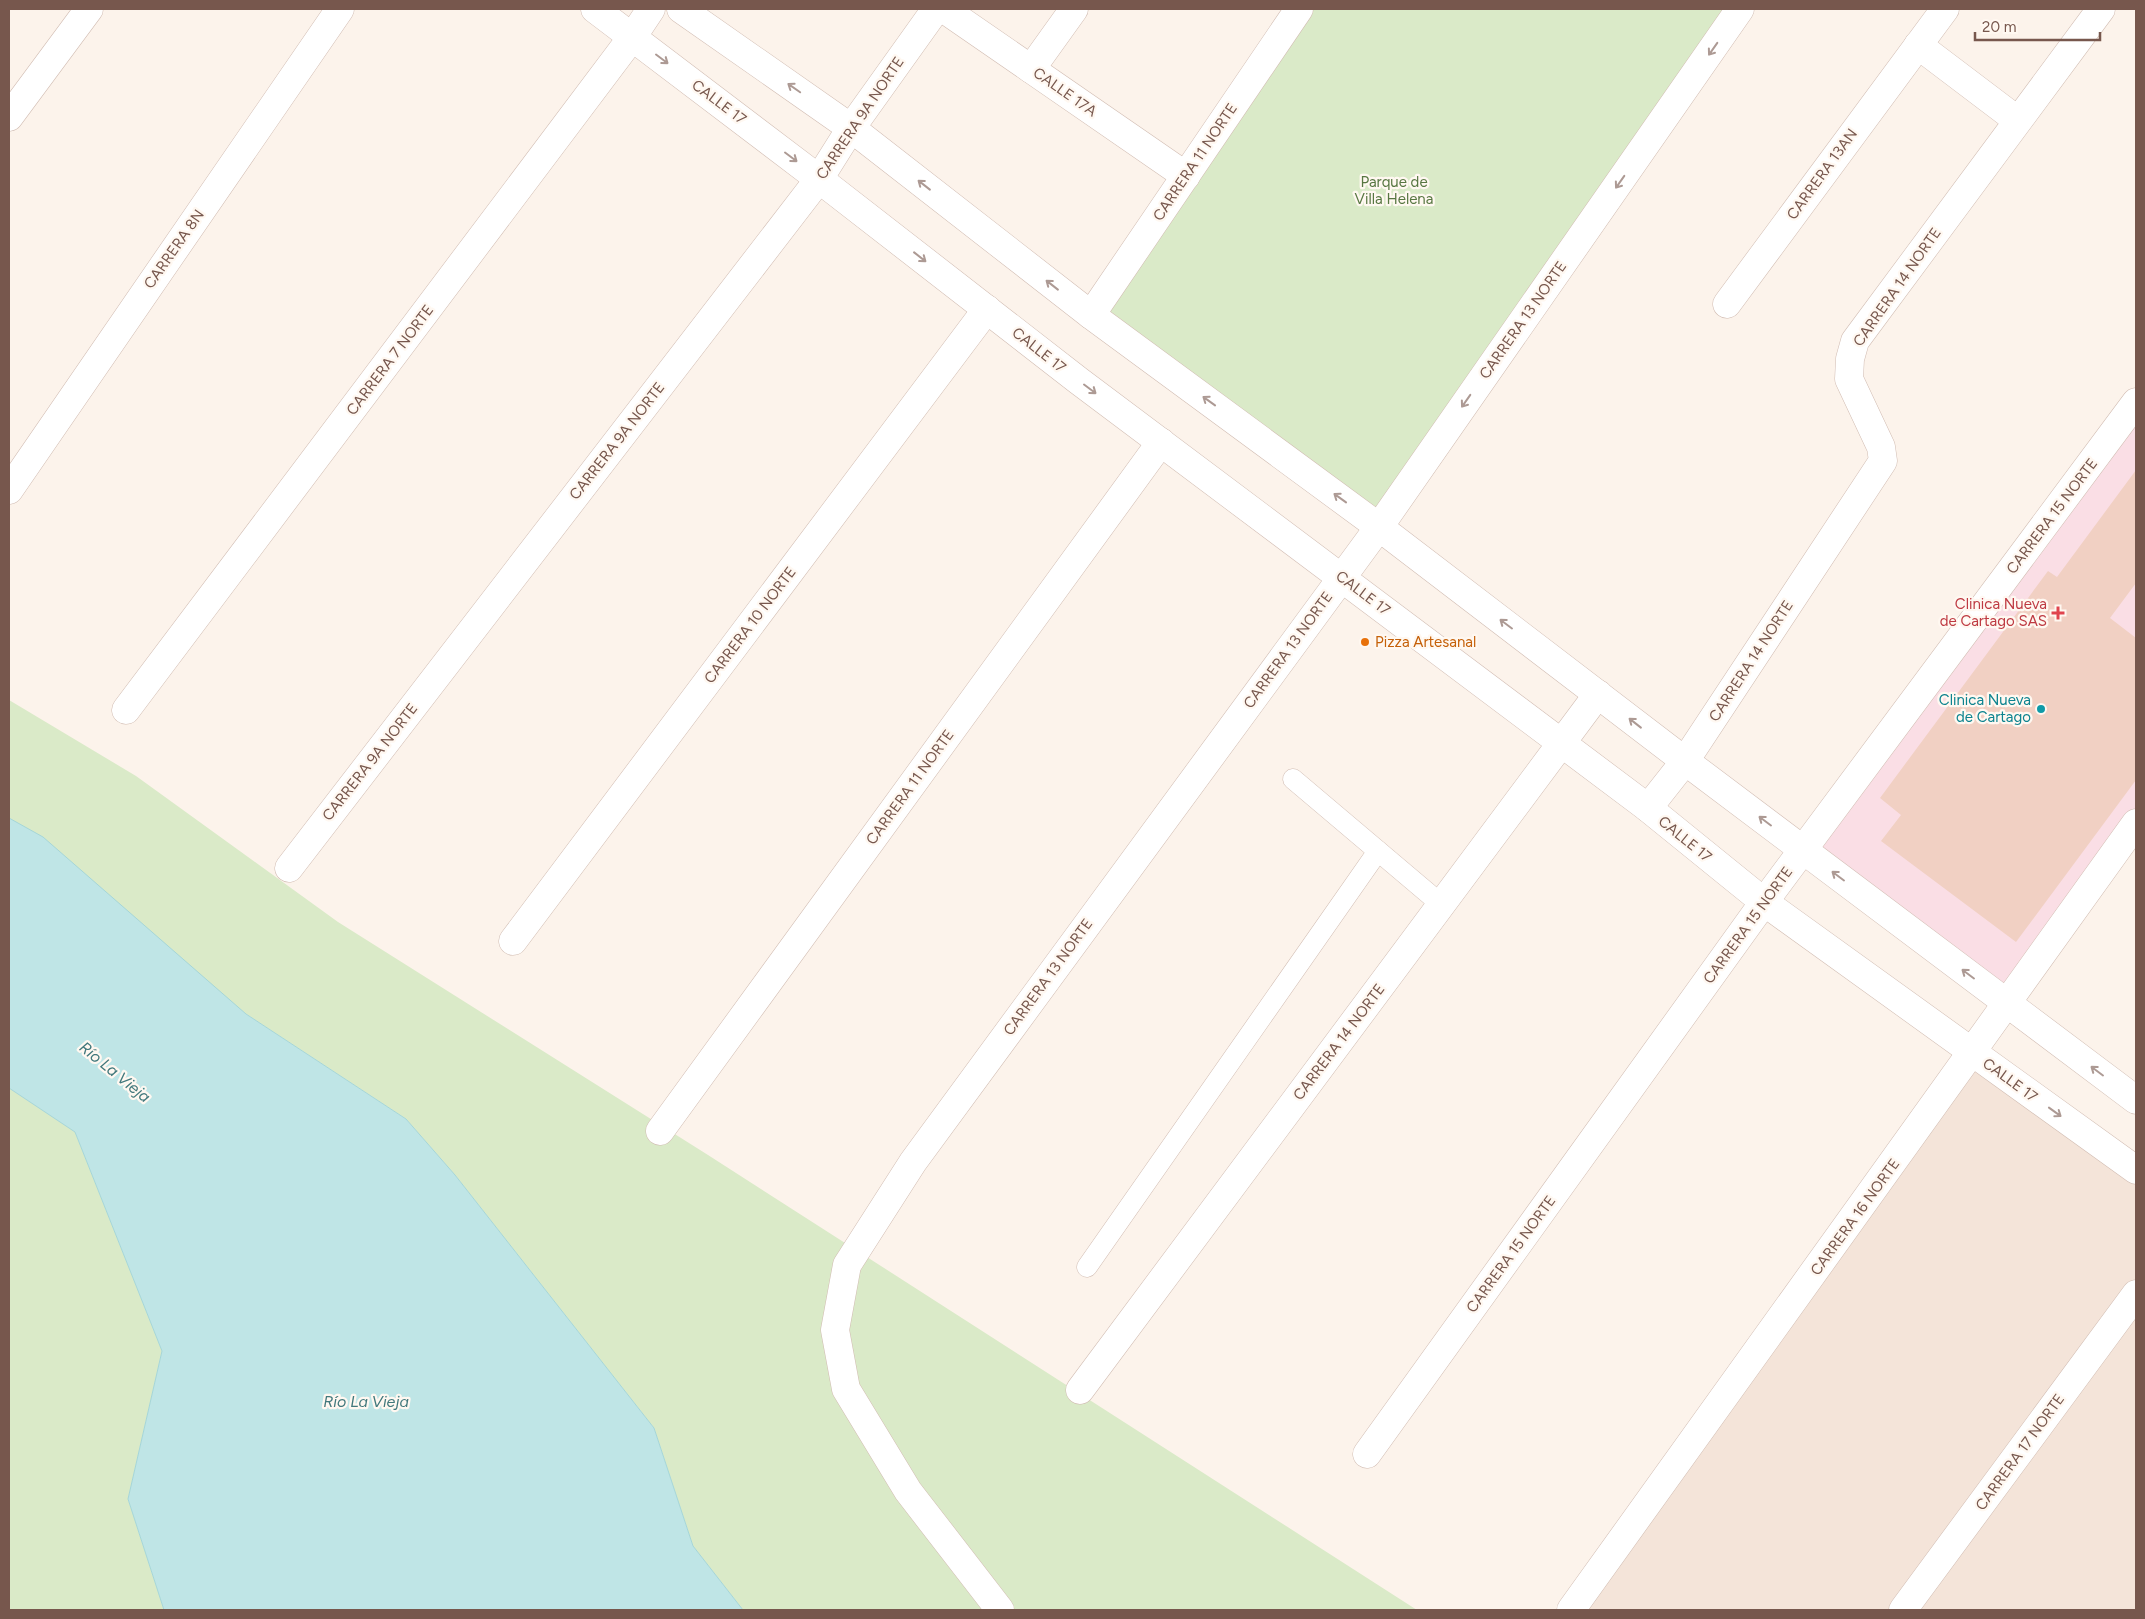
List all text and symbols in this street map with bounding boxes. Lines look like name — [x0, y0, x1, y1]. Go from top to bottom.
scale bar — [1975, 10, 2100, 42]
text: 20 m — [1982, 18, 2016, 36]
one-way arrow — [1708, 42, 1718, 56]
one-way arrow — [655, 53, 668, 64]
street label: CARRERA 9A NORTE — [812, 53, 908, 183]
street label: CALLE 17A — [1030, 64, 1100, 120]
street label: CALLE 17 — [688, 76, 750, 128]
one-way arrow — [787, 83, 801, 93]
street label: CARRERA 11 NORTE — [1149, 100, 1241, 224]
street label: CARRERA 13AN — [1783, 125, 1861, 223]
one-way arrow — [784, 152, 797, 163]
park label: Parque de Villa Helena — [1355, 173, 1433, 208]
one-way arrow — [1615, 175, 1625, 189]
one-way arrow — [918, 180, 931, 191]
street label: CARRERA 8N — [140, 206, 208, 292]
street label: CARRERA 14 NORTE — [1849, 224, 1945, 350]
one-way arrow — [913, 252, 927, 262]
street label: CARRERA 13 NORTE — [1476, 258, 1570, 382]
one-way arrow — [1046, 279, 1059, 290]
street label: CARRERA 7 NORTE — [343, 301, 437, 419]
street label: CALLE 17 — [1008, 323, 1070, 377]
street label: CARRERA 9A NORTE — [566, 379, 668, 503]
one-way arrow — [1083, 384, 1097, 394]
one-way arrow — [1461, 394, 1471, 408]
one-way arrow — [1203, 396, 1216, 407]
street label: CARRERA 15 NORTE — [2003, 455, 2101, 577]
one-way arrow — [1334, 492, 1347, 503]
street label: CARRERA 10 NORTE — [700, 563, 800, 687]
street label: CALLE 17 — [1332, 567, 1394, 619]
street label: CARRERA 13 NORTE — [1240, 588, 1336, 712]
place label: Clinica Nueva de Cartago SAS — [1940, 595, 2047, 630]
street label: CARRERA 14 NORTE — [1705, 597, 1797, 725]
marker: Clinica Nueva de Cartago SAS — [2051, 606, 2065, 620]
one-way arrow — [1500, 618, 1513, 629]
place label: Pizza Artesanal — [1375, 633, 1476, 651]
marker: Pizza Artesanal — [1359, 636, 1371, 648]
place label: Clinica Nueva de Cartago — [1939, 691, 2031, 726]
street label: CARRERA 9A NORTE — [319, 700, 421, 824]
marker: Clinica Nueva de Cartago — [2035, 703, 2047, 715]
one-way arrow — [1629, 717, 1642, 728]
street label: CARRERA 11 NORTE — [862, 726, 958, 848]
street label: CALLE 17 — [1655, 812, 1715, 866]
one-way arrow — [1759, 815, 1772, 826]
street label: CARRERA 15 NORTE — [1700, 863, 1796, 987]
one-way arrow — [1832, 870, 1845, 881]
street label: CARRERA 13 NORTE — [1000, 915, 1096, 1039]
one-way arrow — [1962, 968, 1975, 979]
street label: CARRERA 14 NORTE — [1289, 980, 1389, 1104]
water label: Río La Vieja — [76, 1038, 154, 1106]
street label: CALLE 17 — [1979, 1054, 2041, 1106]
one-way arrow — [2090, 1066, 2104, 1076]
one-way arrow — [2048, 1107, 2062, 1117]
street label: CARRERA 16 NORTE — [1807, 1155, 1903, 1279]
street label: CARRERA 15 NORTE — [1463, 1192, 1559, 1316]
street label: CARRERA 17 NORTE — [1972, 1390, 2068, 1514]
water label: Río La Vieja — [323, 1392, 409, 1411]

